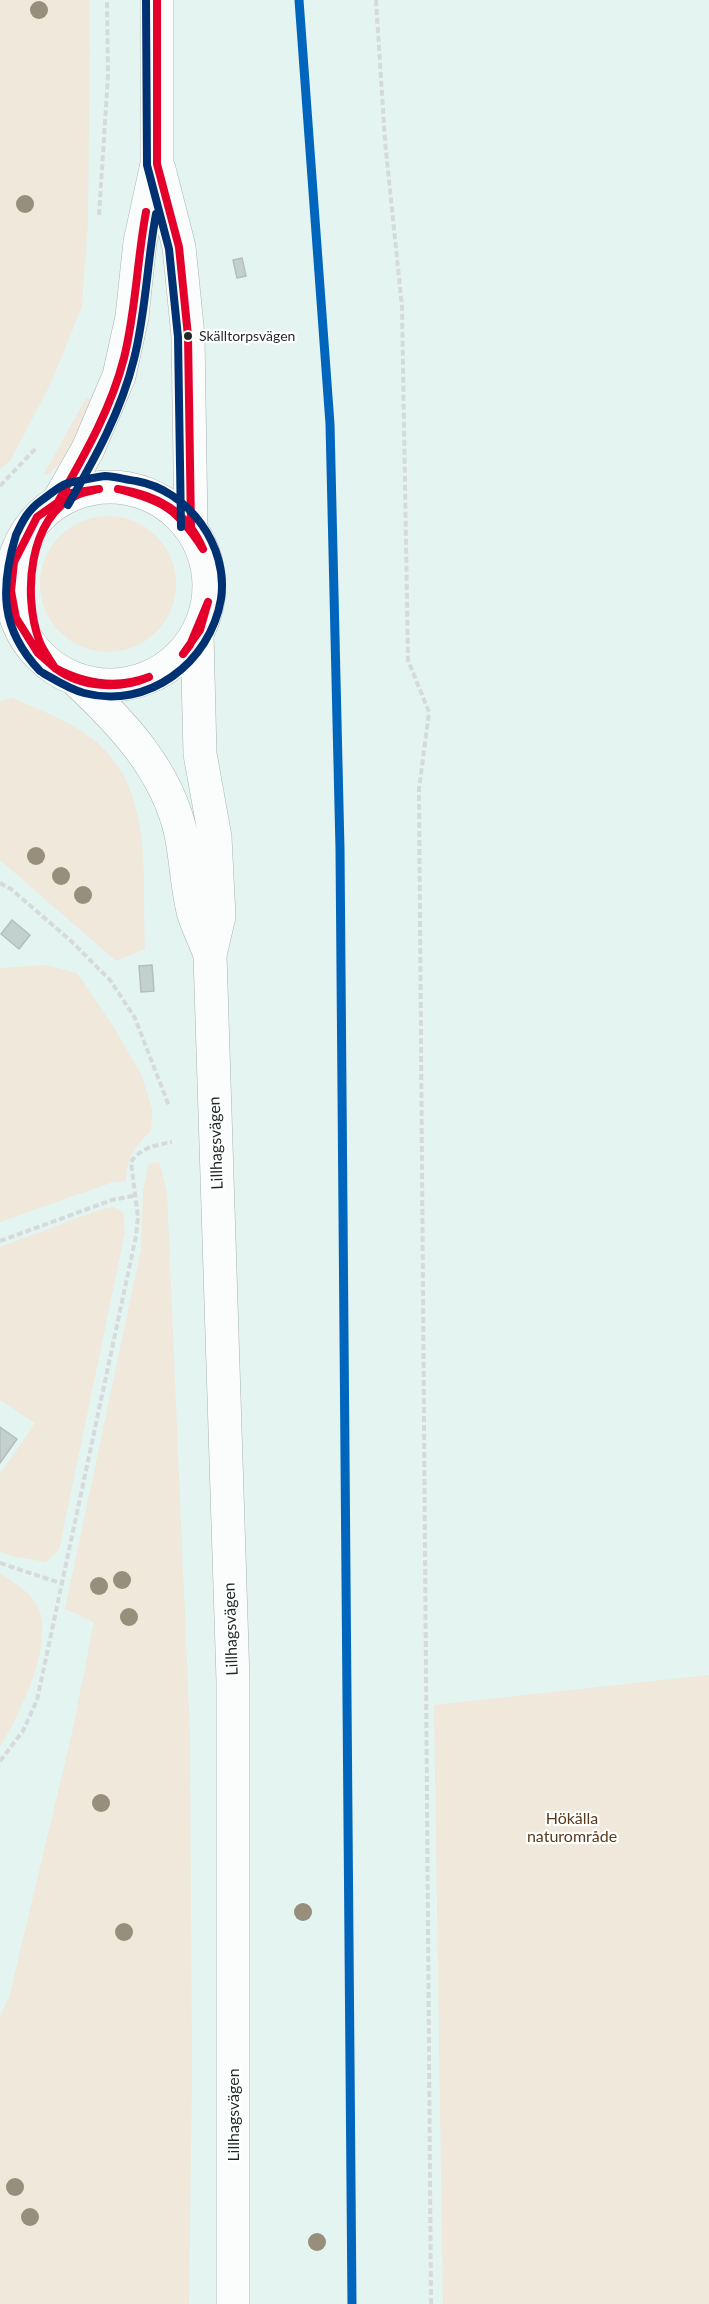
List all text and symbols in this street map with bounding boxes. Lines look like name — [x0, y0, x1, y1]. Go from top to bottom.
place label: Skälltorpsvägen — [199, 328, 295, 344]
marker: Skälltorpsvägen — [182, 330, 194, 342]
street label: Lillhagsvägen — [205, 1096, 227, 1190]
street label: Lillhagsvägen — [220, 1582, 242, 1676]
park label: Hökälla naturområde — [527, 1809, 617, 1847]
street label: Lillhagsvägen — [224, 2068, 244, 2162]

